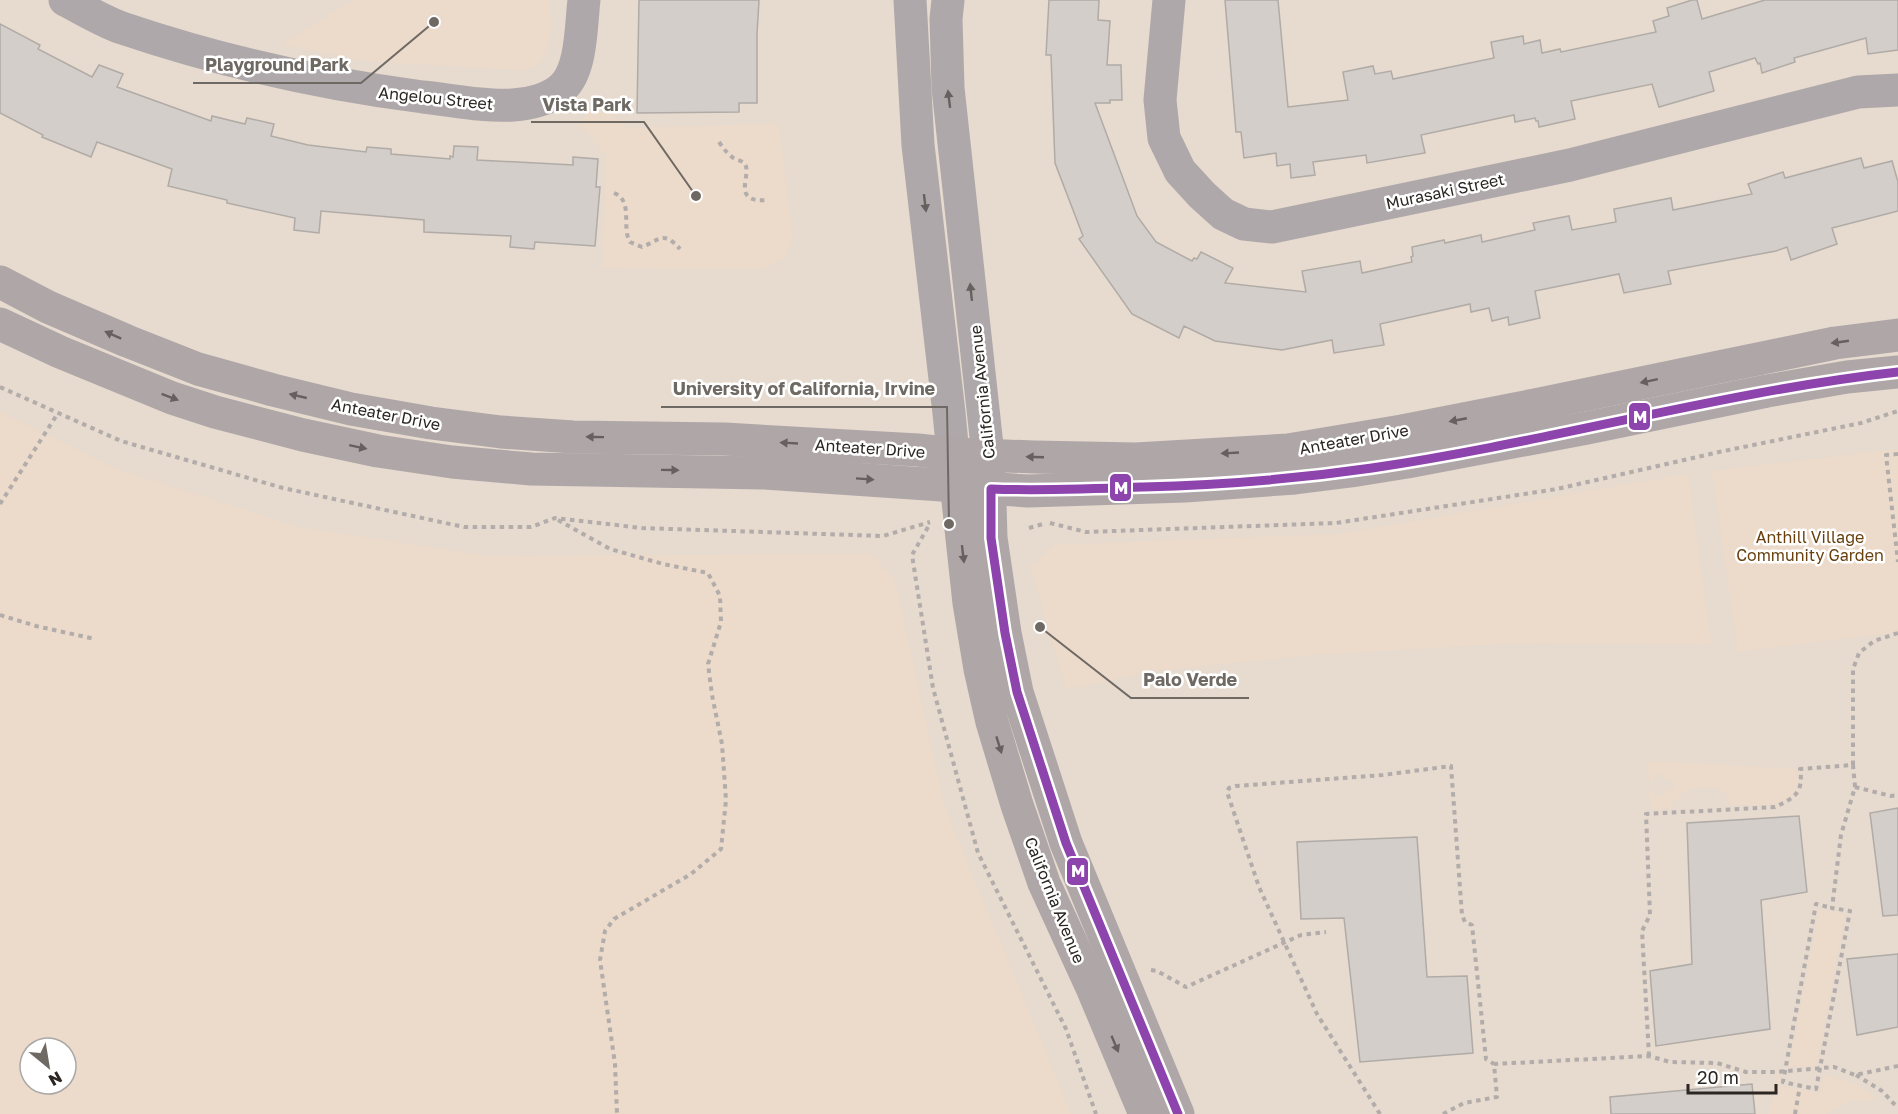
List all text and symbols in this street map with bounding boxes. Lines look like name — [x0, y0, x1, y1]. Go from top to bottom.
callout: Playground Park — [193, 47, 361, 83]
text: Playground Park — [205, 53, 350, 75]
street label: Angelou Street — [378, 82, 494, 114]
callout: Vista Park — [531, 86, 644, 122]
one-way arrow — [944, 89, 954, 108]
text: Vista Park — [542, 93, 632, 115]
street label: Murasaki Street — [1384, 169, 1506, 213]
one-way arrow — [920, 194, 929, 213]
one-way arrow — [966, 283, 976, 302]
street label: California Avenue — [965, 324, 999, 460]
one-way arrow — [104, 330, 122, 340]
one-way arrow — [1830, 338, 1849, 347]
callout: University of California, Irvine — [661, 371, 947, 407]
text: University of California, Irvine — [673, 377, 936, 399]
one-way arrow — [1639, 377, 1658, 386]
one-way arrow — [289, 391, 307, 401]
one-way arrow — [161, 392, 179, 402]
street label: Anteater Drive — [330, 394, 442, 434]
line badge: M — [1628, 402, 1651, 431]
text: M — [1633, 407, 1647, 427]
one-way arrow — [1448, 416, 1467, 425]
street label: Anteater Drive — [1298, 420, 1410, 458]
one-way arrow — [585, 432, 604, 442]
street label: Anteater Drive — [814, 434, 926, 462]
one-way arrow — [780, 438, 799, 447]
one-way arrow — [349, 442, 367, 452]
one-way arrow — [1220, 449, 1239, 458]
one-way arrow — [1025, 452, 1044, 461]
one-way arrow — [660, 466, 679, 475]
line badge: M — [1109, 473, 1132, 502]
one-way arrow — [855, 474, 874, 483]
text: M — [1114, 478, 1128, 498]
park label: Anthill Village Community Garden — [1736, 527, 1884, 565]
one-way arrow — [958, 544, 967, 563]
callout: Palo Verde — [1131, 662, 1249, 698]
text: Palo Verde — [1143, 668, 1237, 690]
one-way arrow — [995, 736, 1004, 754]
street label: California Avenue — [1021, 834, 1089, 966]
line badge: M — [1066, 857, 1089, 886]
text: M — [1071, 861, 1085, 881]
north arrow — [18, 1036, 78, 1096]
one-way arrow — [1110, 1036, 1120, 1054]
scale bar — [1688, 1057, 1776, 1095]
text: 20 m — [1697, 1066, 1739, 1088]
text: N — [45, 1067, 66, 1091]

